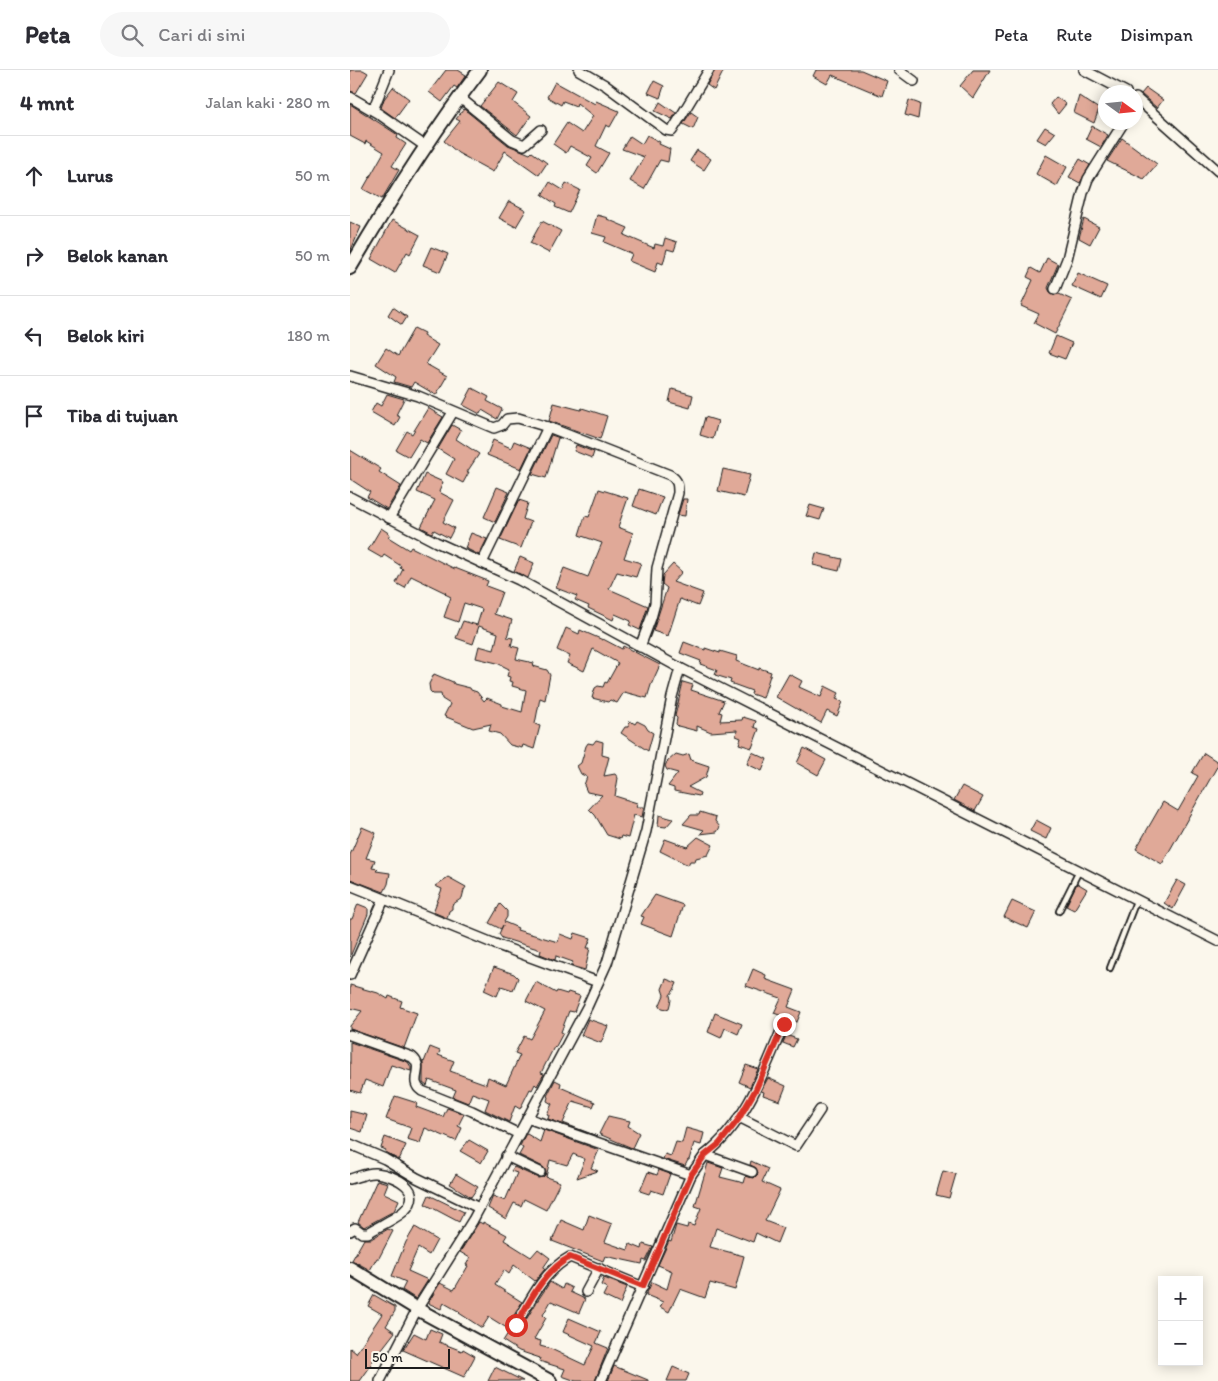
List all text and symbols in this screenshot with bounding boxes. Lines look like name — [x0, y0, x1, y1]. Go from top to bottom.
search box — [100, 12, 450, 57]
text: Peta — [25, 20, 70, 49]
icon: search — [118, 21, 146, 49]
text: Cari di sini — [158, 23, 245, 46]
text: Peta — [994, 24, 1028, 46]
text: Rute — [1056, 24, 1092, 46]
text: Disimpan — [1120, 24, 1193, 46]
north arrow — [1098, 85, 1143, 130]
text: 4 mnt — [20, 90, 74, 115]
text: Jalan kaki · 280 m — [206, 93, 330, 112]
icon: ahead — [20, 162, 48, 190]
text: Lurus — [67, 164, 113, 187]
text: 50 m — [295, 166, 330, 185]
icon: right — [20, 242, 48, 270]
text: Belok kanan — [67, 244, 168, 267]
text: 50 m — [295, 246, 330, 265]
icon: left — [20, 322, 48, 350]
text: Belok kiri — [67, 324, 144, 347]
text: 180 m — [287, 326, 330, 345]
icon: arrive — [20, 402, 48, 430]
text: Tiba di tujuan — [67, 404, 178, 427]
route end — [773, 1013, 796, 1036]
map controls — [1158, 1276, 1203, 1366]
button: + — [1158, 1276, 1203, 1321]
route start — [505, 1314, 528, 1337]
button: − — [1158, 1321, 1203, 1366]
scale bar — [365, 1346, 450, 1369]
text: 50 m — [372, 1349, 403, 1366]

